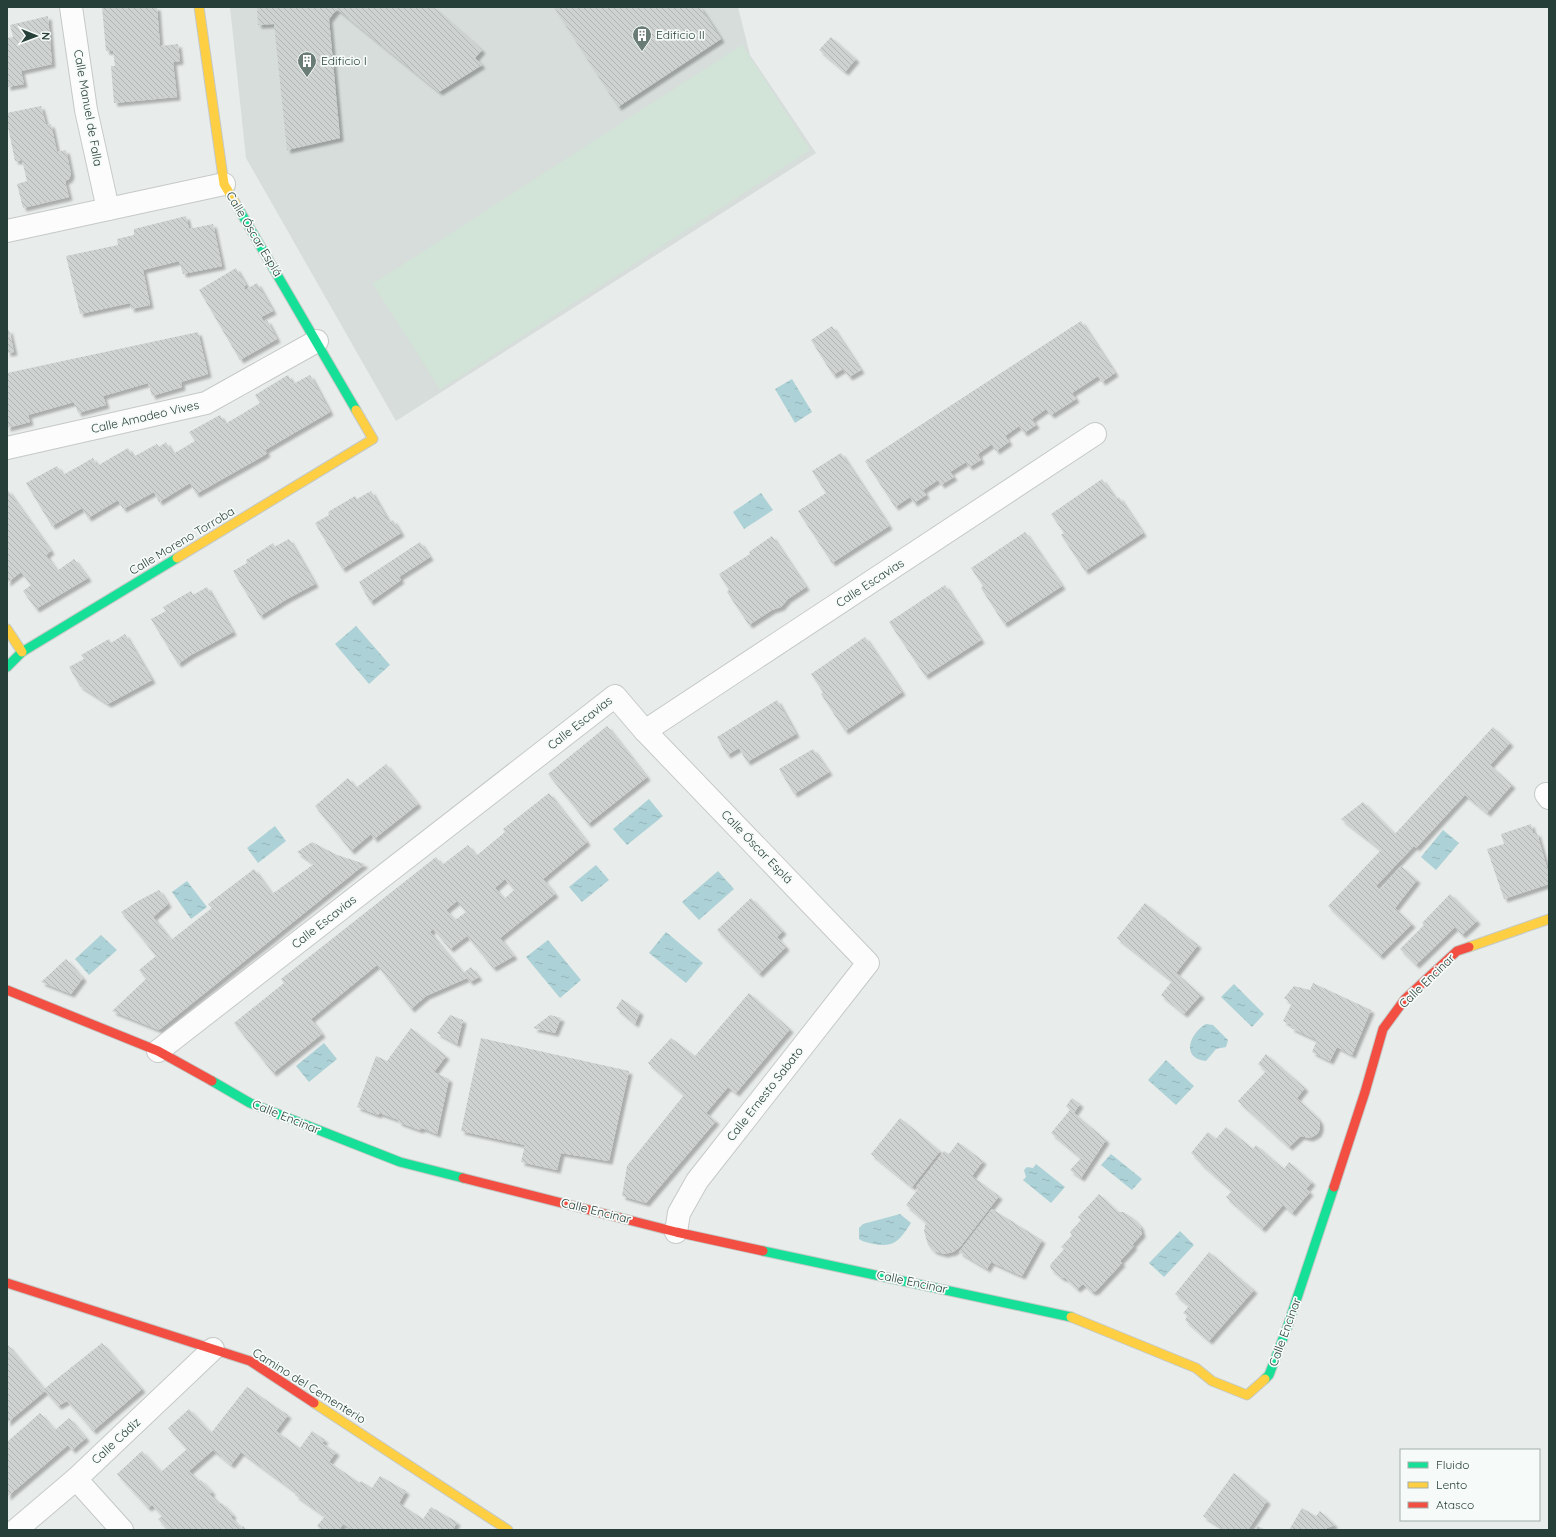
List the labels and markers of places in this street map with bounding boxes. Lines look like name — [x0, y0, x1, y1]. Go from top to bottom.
building icon: Edificio II — [631, 24, 653, 52]
place label: Edificio II — [656, 27, 705, 42]
building icon: Edificio I — [296, 50, 318, 78]
place label: Edificio I — [321, 53, 367, 68]

